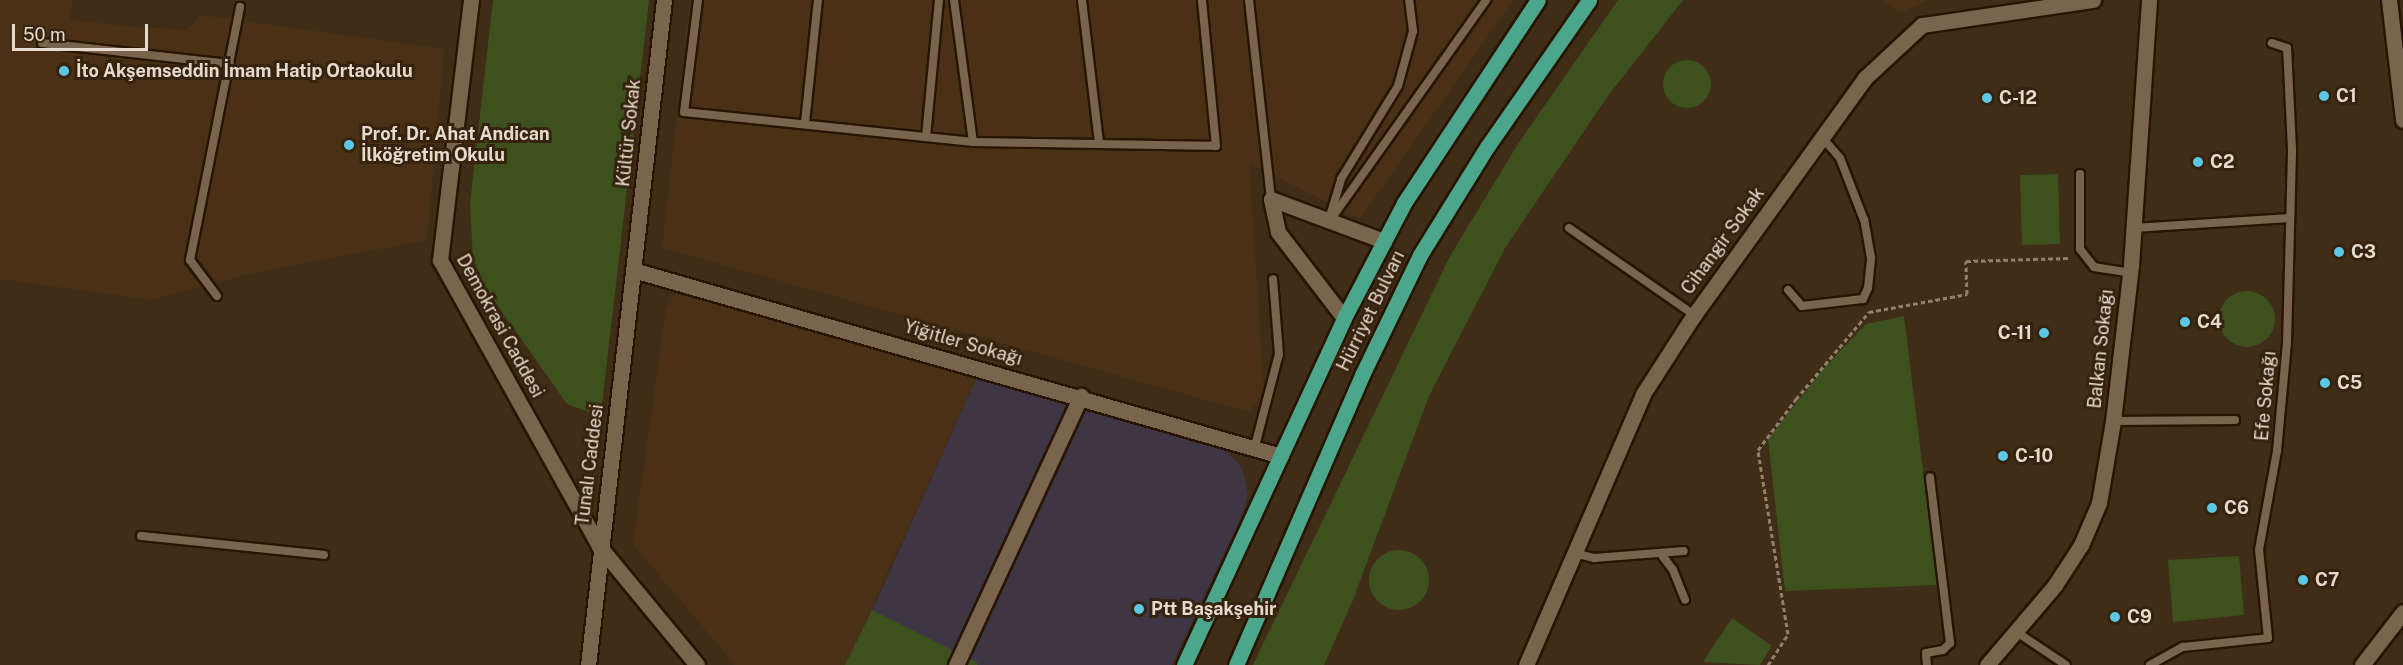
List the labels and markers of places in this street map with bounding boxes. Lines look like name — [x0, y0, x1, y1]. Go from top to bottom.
place label: İto Akşemseddin İmam Hatip Ortaokulu — [76, 60, 413, 82]
marker: İto Akşemseddin İmam Hatip Ortaokulu — [57, 64, 71, 78]
place label: C1 — [2336, 85, 2357, 107]
place label: C-12 — [1999, 87, 2037, 109]
marker: C1 — [2317, 89, 2331, 103]
marker: C-12 — [1980, 91, 1994, 105]
place label: Prof. Dr. Ahat Andican İlköğretim Okulu — [361, 124, 550, 166]
marker: Prof. Dr. Ahat Andican İlköğretim Okulu — [342, 138, 356, 152]
place label: C2 — [2210, 151, 2234, 173]
marker: C2 — [2191, 155, 2205, 169]
place label: C3 — [2351, 241, 2376, 263]
marker: C3 — [2332, 245, 2346, 259]
place label: C4 — [2197, 311, 2222, 333]
marker: C4 — [2178, 315, 2192, 329]
place label: C-11 — [1998, 322, 2032, 344]
marker: C-11 — [2037, 326, 2051, 340]
place label: C5 — [2337, 372, 2362, 394]
marker: C5 — [2318, 376, 2332, 390]
place label: C-10 — [2015, 445, 2053, 467]
marker: C-10 — [1996, 449, 2010, 463]
place label: C6 — [2224, 497, 2249, 519]
marker: C6 — [2205, 501, 2219, 515]
place label: C7 — [2315, 569, 2339, 591]
marker: C7 — [2296, 573, 2310, 587]
place label: Ptt Başakşehir — [1151, 598, 1276, 620]
marker: Ptt Başakşehir — [1132, 602, 1146, 616]
place label: C9 — [2127, 606, 2152, 628]
marker: C9 — [2108, 610, 2122, 624]

